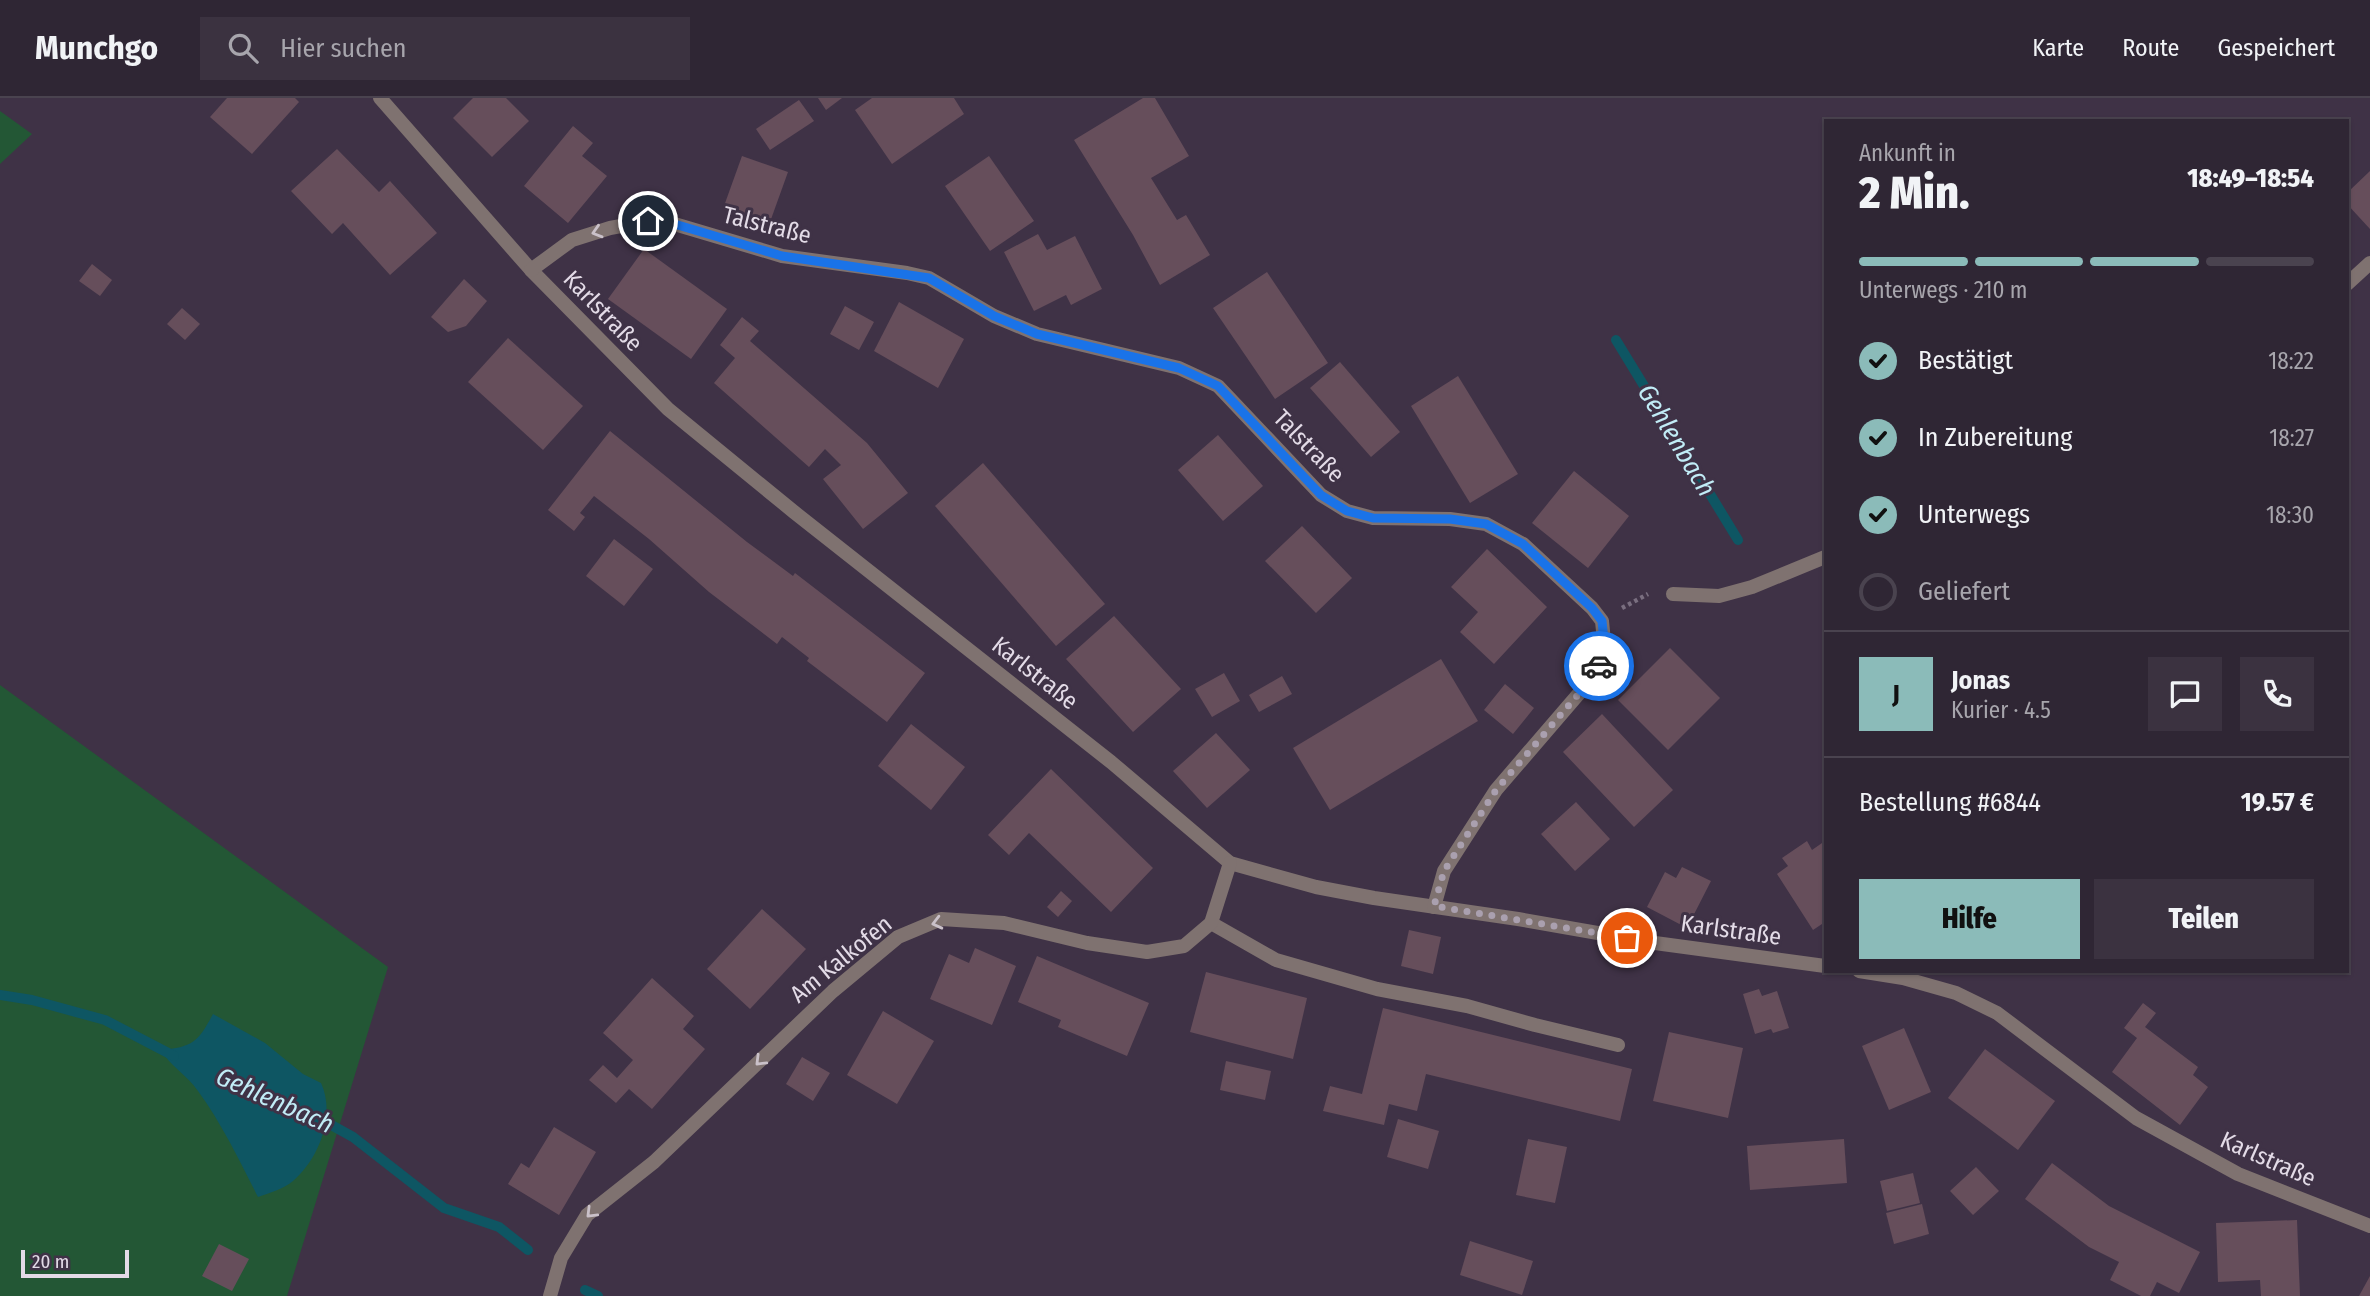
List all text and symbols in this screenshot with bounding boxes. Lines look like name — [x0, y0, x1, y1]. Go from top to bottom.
search box — [200, 17, 690, 80]
text: Munchgo — [35, 28, 158, 68]
icon: search — [224, 29, 262, 67]
text: Hier suchen — [280, 33, 407, 64]
text: Karte — [2032, 34, 2084, 62]
text: Route — [2122, 34, 2179, 62]
text: Gespeichert — [2217, 34, 2335, 62]
text: Ankunft in — [1859, 139, 1956, 167]
text: 18:49–18:54 — [2187, 163, 2314, 194]
text: 2 Min. — [1859, 165, 1970, 220]
pin — [618, 191, 678, 251]
street label: Talstraße — [720, 201, 814, 249]
icon: home — [629, 202, 667, 240]
one-way arrow — [591, 223, 603, 238]
street label: Karlstraße — [558, 265, 648, 357]
text: Unterwegs · 210 m — [1859, 276, 2027, 304]
icon: check — [1859, 342, 1897, 380]
text: Bestätigt — [1918, 345, 2013, 376]
text: 18:22 — [2268, 347, 2314, 375]
water label: Gehlenbach — [1631, 379, 1722, 502]
street label: Talstraße — [1268, 404, 1350, 488]
icon: check — [1859, 419, 1897, 457]
text: In Zubereitung — [1918, 422, 2072, 453]
text: 18:27 — [2269, 424, 2314, 452]
icon: check — [1859, 496, 1897, 534]
text: Unterwegs — [1918, 499, 2030, 530]
text: 18:30 — [2266, 501, 2314, 529]
text: Geliefert — [1918, 576, 2010, 607]
street label: Karlstraße — [987, 631, 1083, 715]
courier — [1564, 631, 1634, 701]
icon: car — [1580, 647, 1618, 685]
button: chat — [2148, 657, 2222, 731]
button: phone — [2240, 657, 2314, 731]
text: Jonas — [1951, 665, 2010, 696]
text: J — [1892, 679, 1900, 710]
text: Kurier · 4.5 — [1951, 696, 2051, 724]
text: Bestellung #6844 — [1859, 787, 2041, 818]
text: 19.57 € — [2241, 787, 2314, 818]
button: Hilfe — [1859, 879, 2080, 959]
button: Teilen — [2094, 879, 2314, 959]
pin — [1597, 908, 1657, 968]
street label: Karlstraße — [1679, 909, 1783, 951]
street label: Am Kalkofen — [785, 910, 897, 1008]
one-way arrow — [931, 915, 943, 929]
icon: bag — [1608, 919, 1646, 957]
one-way arrow — [755, 1053, 768, 1066]
water label: Gehlenbach — [211, 1061, 338, 1140]
street label: Karlstraße — [2216, 1126, 2320, 1192]
one-way arrow — [587, 1205, 600, 1218]
scale bar — [21, 1247, 130, 1279]
text: 20 m — [32, 1250, 69, 1273]

